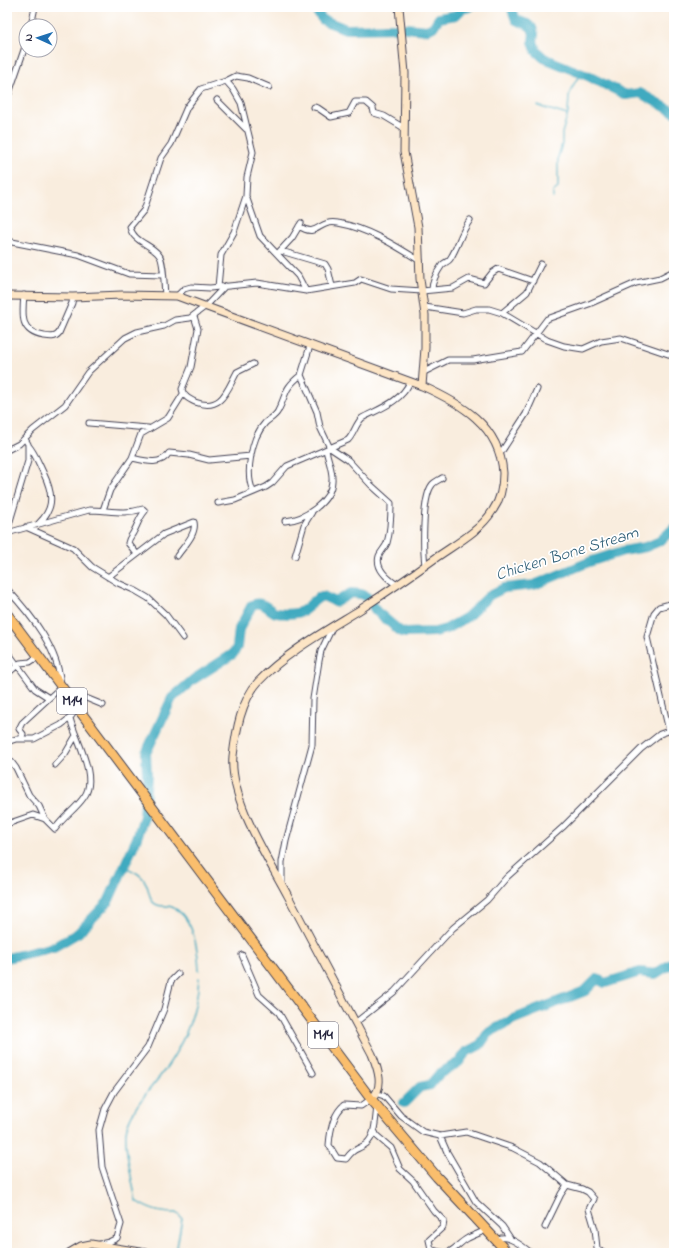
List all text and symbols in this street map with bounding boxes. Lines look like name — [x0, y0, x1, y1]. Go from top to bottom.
north arrow — [18, 18, 58, 58]
text: N — [21, 33, 37, 42]
water label: Chicken Bone Stream — [493, 520, 642, 588]
road number: M14 — [57, 688, 87, 714]
road number: M14 — [308, 1022, 338, 1048]

